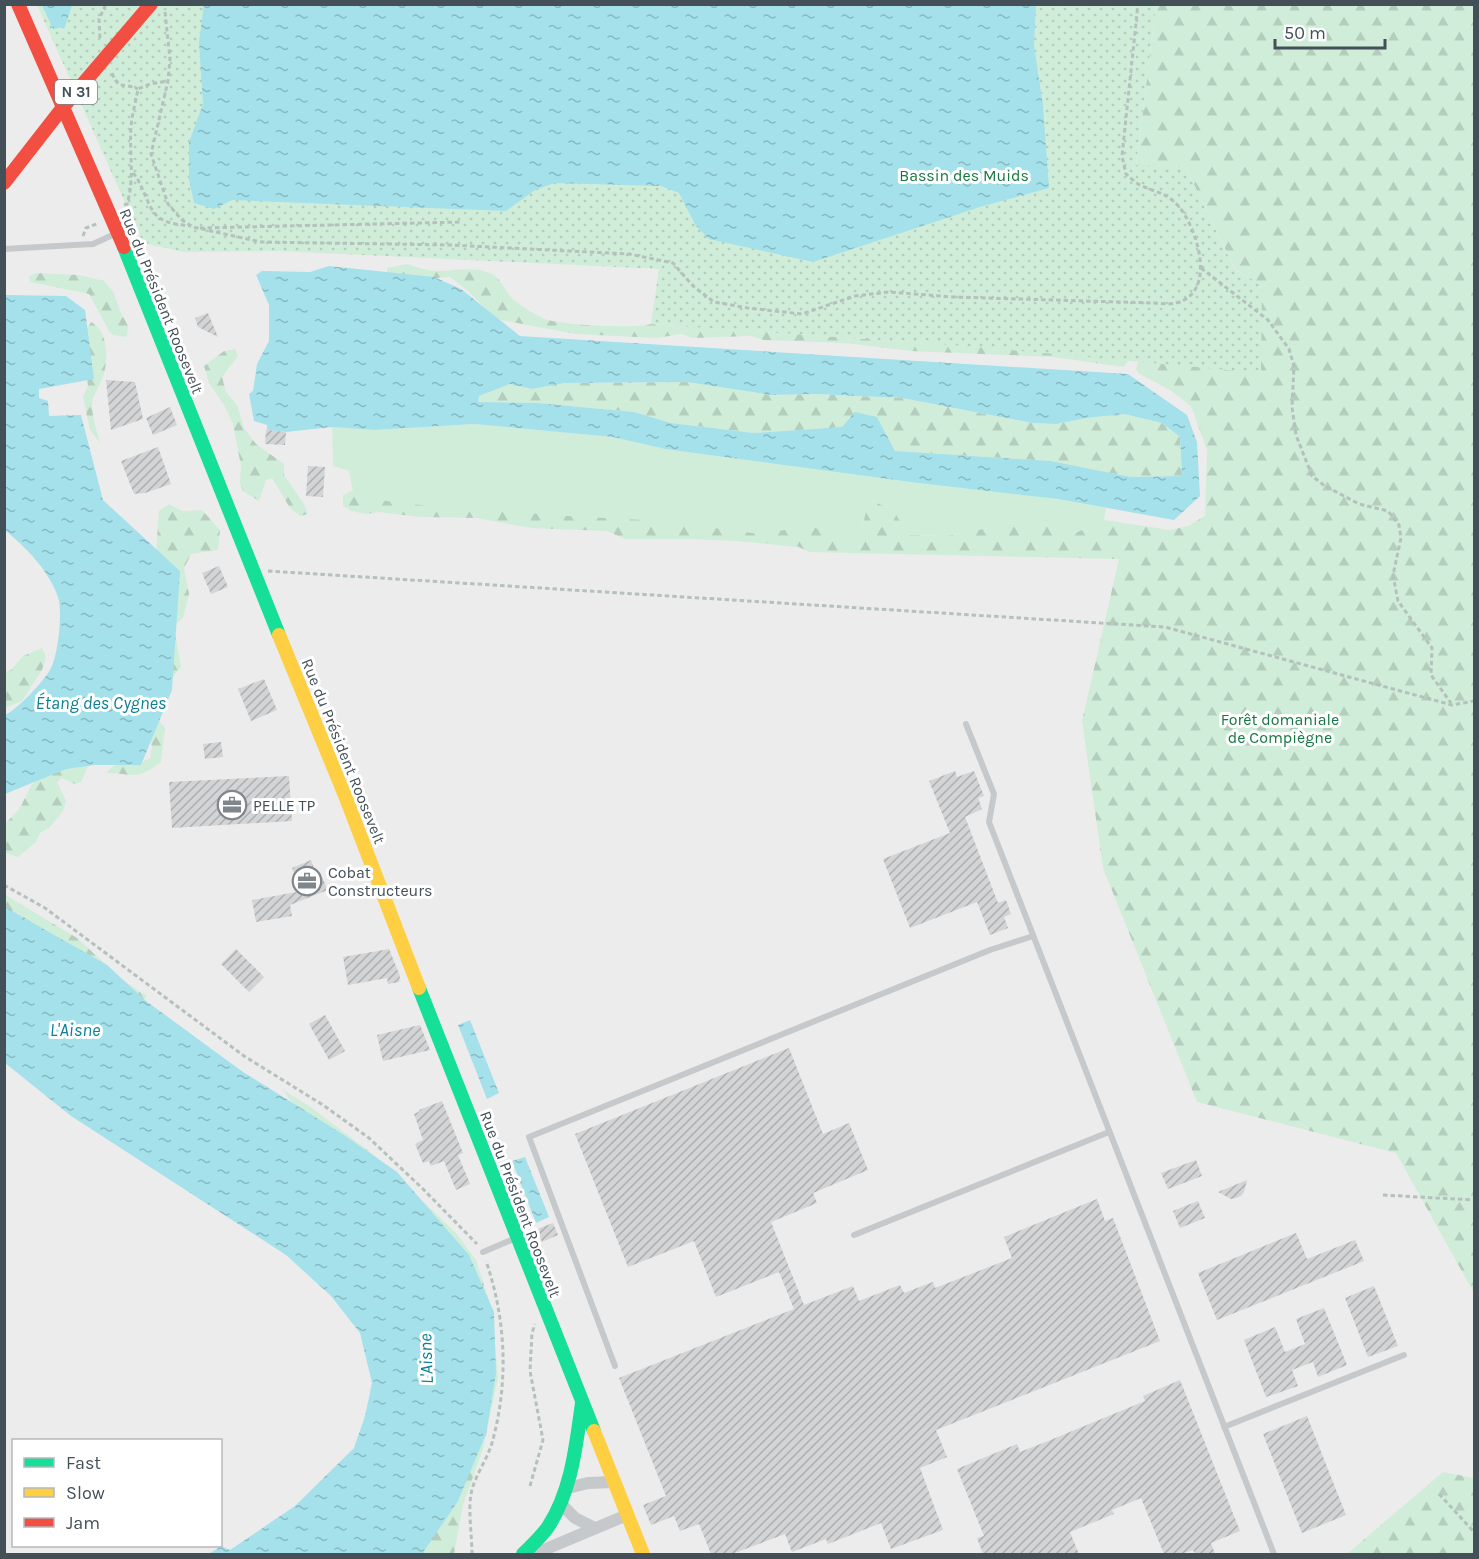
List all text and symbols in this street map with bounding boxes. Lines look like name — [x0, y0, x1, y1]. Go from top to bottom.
scale bar — [1275, 12, 1384, 50]
text: 50 m — [1284, 22, 1326, 44]
road number: N 31 — [55, 80, 97, 104]
park label: Bassin des Muids — [899, 166, 1029, 185]
street label: Rue du Président Roosevelt — [116, 206, 207, 397]
street label: Rue du Président Roosevelt — [298, 656, 389, 847]
water label: Étang des Cygnes — [36, 692, 166, 714]
park label: Forêt domaniale de Compiègne — [1221, 710, 1339, 747]
office icon: PELLE TP — [216, 789, 248, 821]
place label: PELLE TP — [253, 796, 316, 815]
place label: Cobat Constructeurs — [328, 863, 432, 900]
office icon: Cobat Constructeurs — [291, 865, 323, 897]
water label: L'Aisne — [50, 1019, 100, 1041]
street label: Rue du Président Roosevelt — [476, 1108, 565, 1300]
water label: L'Aisne — [414, 1333, 438, 1385]
legend — [12, 1439, 222, 1547]
text: Fast — [66, 1452, 101, 1474]
text: Slow — [66, 1482, 105, 1504]
text: Jam — [66, 1512, 100, 1534]

